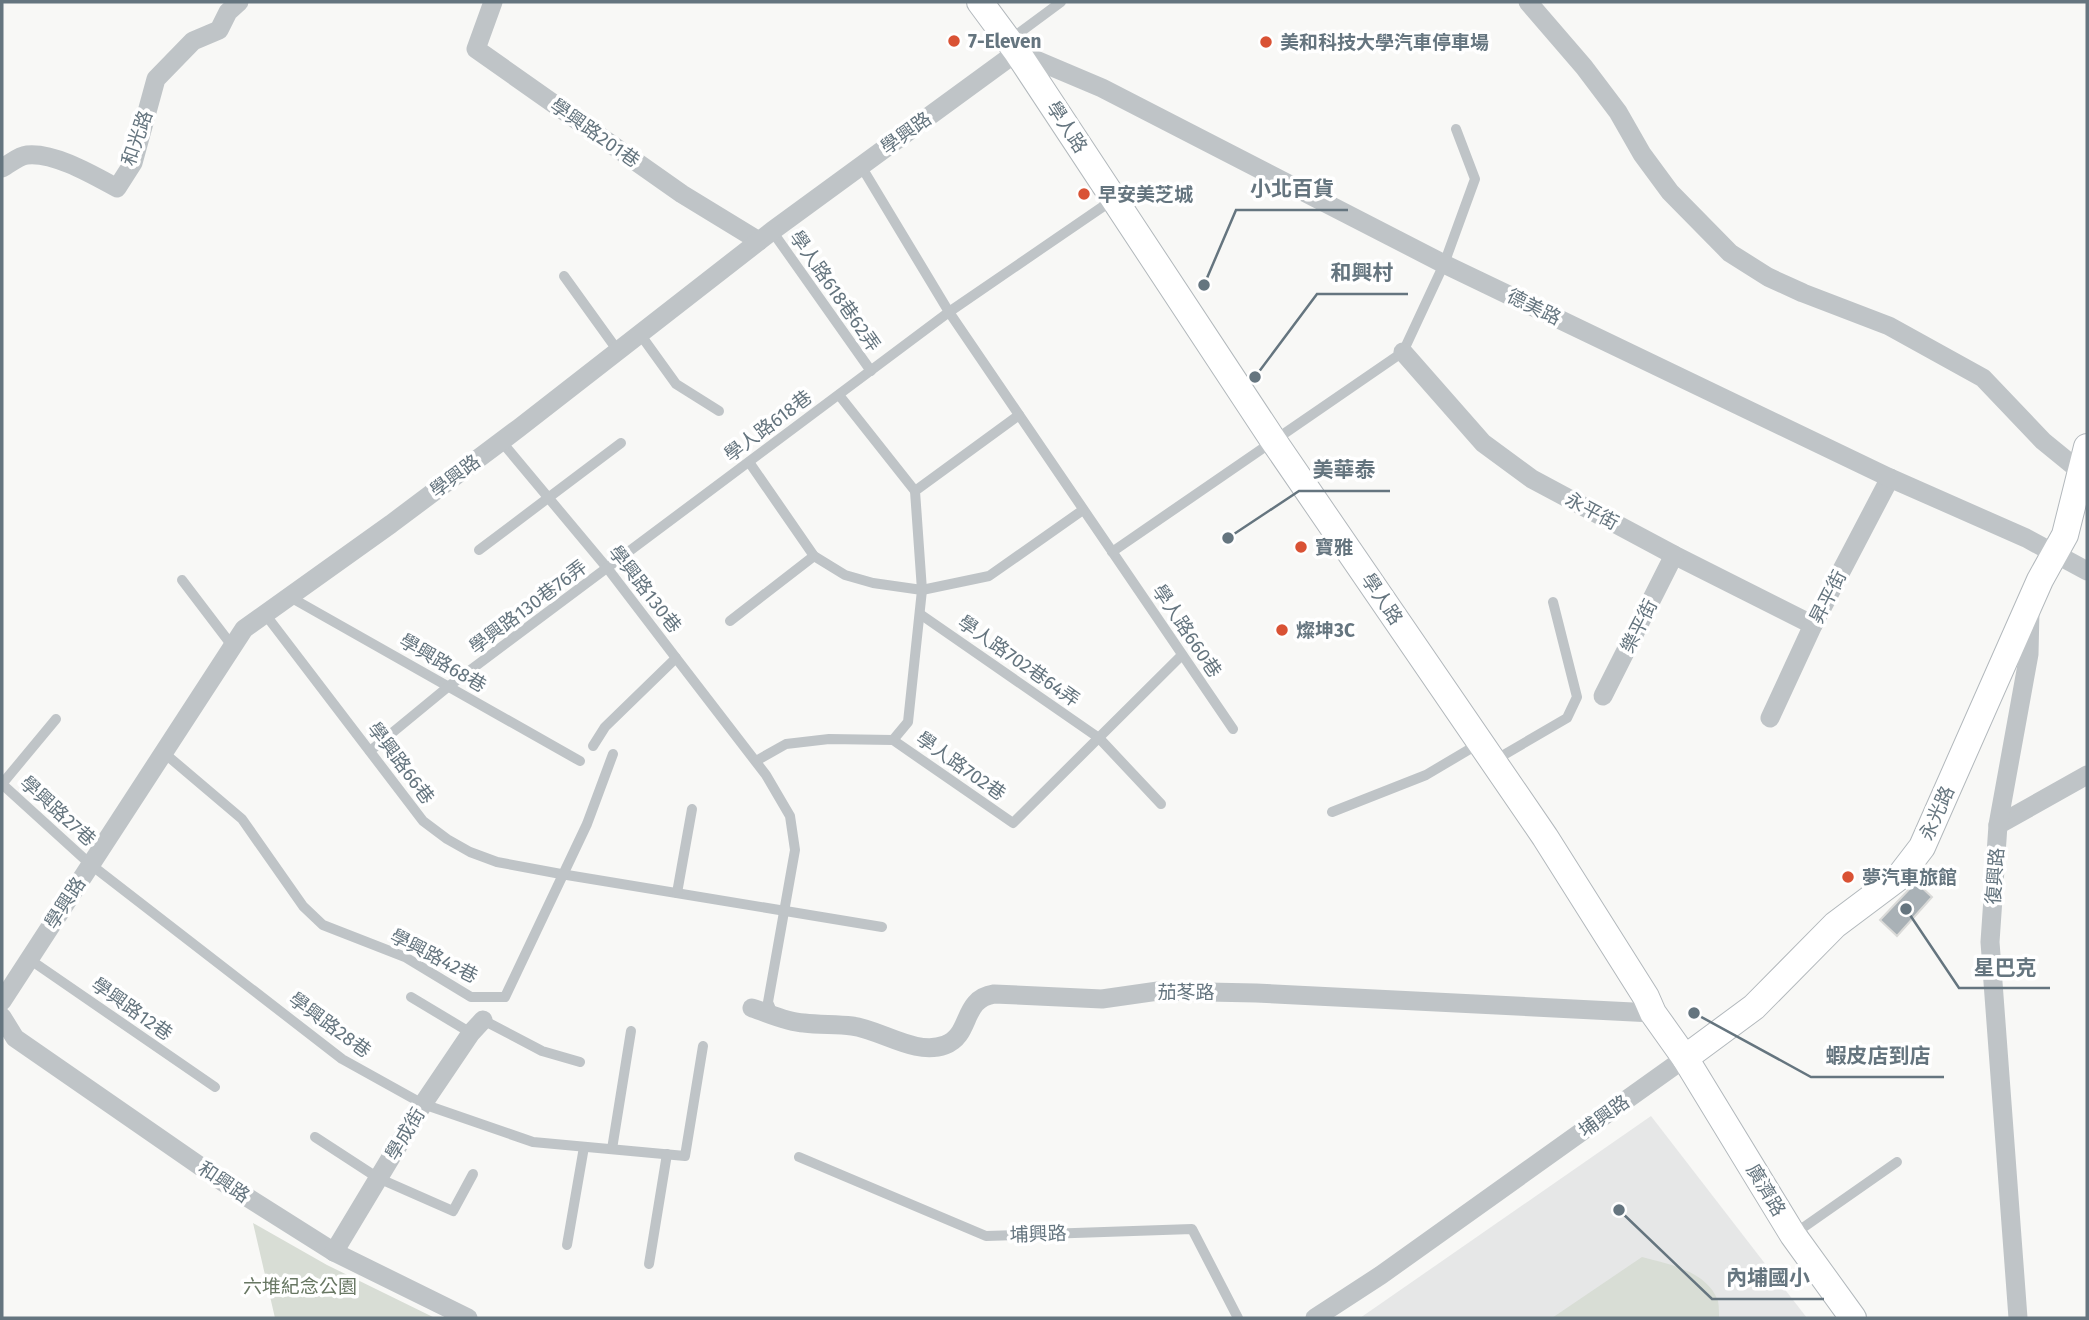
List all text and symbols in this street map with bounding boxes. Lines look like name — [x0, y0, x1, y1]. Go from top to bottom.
place label: 7-Eleven — [968, 30, 1041, 53]
place label: 美和科技大學汽車停車場 — [1280, 31, 1489, 54]
marker: 7-Eleven — [946, 33, 962, 49]
marker: 美和科技大學汽車停車場 — [1258, 34, 1274, 50]
street label: 學興路201巷 — [546, 94, 644, 172]
street label: 學人路 — [1042, 97, 1092, 157]
street label: 和光路 — [117, 107, 157, 169]
street label: 學興路 — [876, 107, 936, 159]
callout: 小北百貨 — [1236, 168, 1348, 210]
text: 小北百貨 — [1250, 176, 1334, 202]
place label: 早安美芝城 — [1098, 183, 1193, 206]
marker: 早安美芝城 — [1076, 186, 1092, 202]
street label: 學人路618巷62弄 — [785, 226, 885, 356]
callout: 和興村 — [1317, 252, 1408, 294]
text: 和興村 — [1331, 260, 1394, 286]
street label: 德美路 — [1503, 284, 1565, 330]
street label: 學人路618巷 — [720, 386, 816, 466]
callout: 美華泰 — [1299, 449, 1390, 491]
street label: 學興路 — [425, 450, 485, 502]
text: 美華泰 — [1313, 457, 1376, 483]
street label: 永平街 — [1561, 487, 1623, 535]
place label: 寶雅 — [1315, 536, 1353, 559]
marker: 寶雅 — [1293, 539, 1309, 555]
street label: 學興路130巷 — [604, 541, 686, 637]
street label: 學興路130巷76弄 — [465, 555, 591, 659]
street label: 昇平街 — [1805, 566, 1851, 628]
street label: 學人路 — [1357, 569, 1407, 629]
street label: 學人路660巷 — [1148, 580, 1226, 682]
street label: 樂平街 — [1616, 595, 1662, 657]
street label: 學人路702巷64弄 — [954, 611, 1084, 711]
place label: 燦坤3C — [1296, 619, 1355, 642]
marker: 燦坤3C — [1274, 622, 1290, 638]
street label: 學興路68巷 — [395, 629, 491, 697]
street label: 學興路66巷 — [363, 718, 439, 808]
street label: 學人路702巷 — [912, 727, 1010, 805]
street label: 學興路27巷 — [16, 771, 100, 851]
street label: 永光路 — [1915, 782, 1959, 844]
street label: 復興路 — [1982, 847, 2008, 905]
place label: 夢汽車旅館 — [1862, 866, 1957, 889]
marker: 夢汽車旅館 — [1840, 869, 1856, 885]
street label: 學興路 — [40, 873, 90, 933]
street label: 學興路42巷 — [386, 924, 482, 988]
callout: 星巴克 — [1959, 946, 2050, 988]
text: 星巴克 — [1974, 955, 2037, 981]
street label: 學興路12巷 — [87, 973, 177, 1045]
street label: 茄苳路 — [1157, 981, 1215, 1004]
street label: 學興路28巷 — [284, 988, 376, 1062]
callout: 蝦皮店到店 — [1811, 1035, 1944, 1077]
text: 蝦皮店到店 — [1826, 1043, 1931, 1069]
street label: 埔興路 — [1574, 1090, 1634, 1142]
street label: 學成街 — [380, 1104, 430, 1164]
street label: 和興路 — [194, 1157, 254, 1207]
street label: 廣濟路 — [1741, 1160, 1791, 1220]
street label: 埔興路 — [1009, 1222, 1067, 1246]
callout: 內埔國小 — [1712, 1257, 1824, 1299]
text: 內埔國小 — [1726, 1265, 1810, 1291]
park label: 六堆紀念公園 — [243, 1275, 357, 1298]

